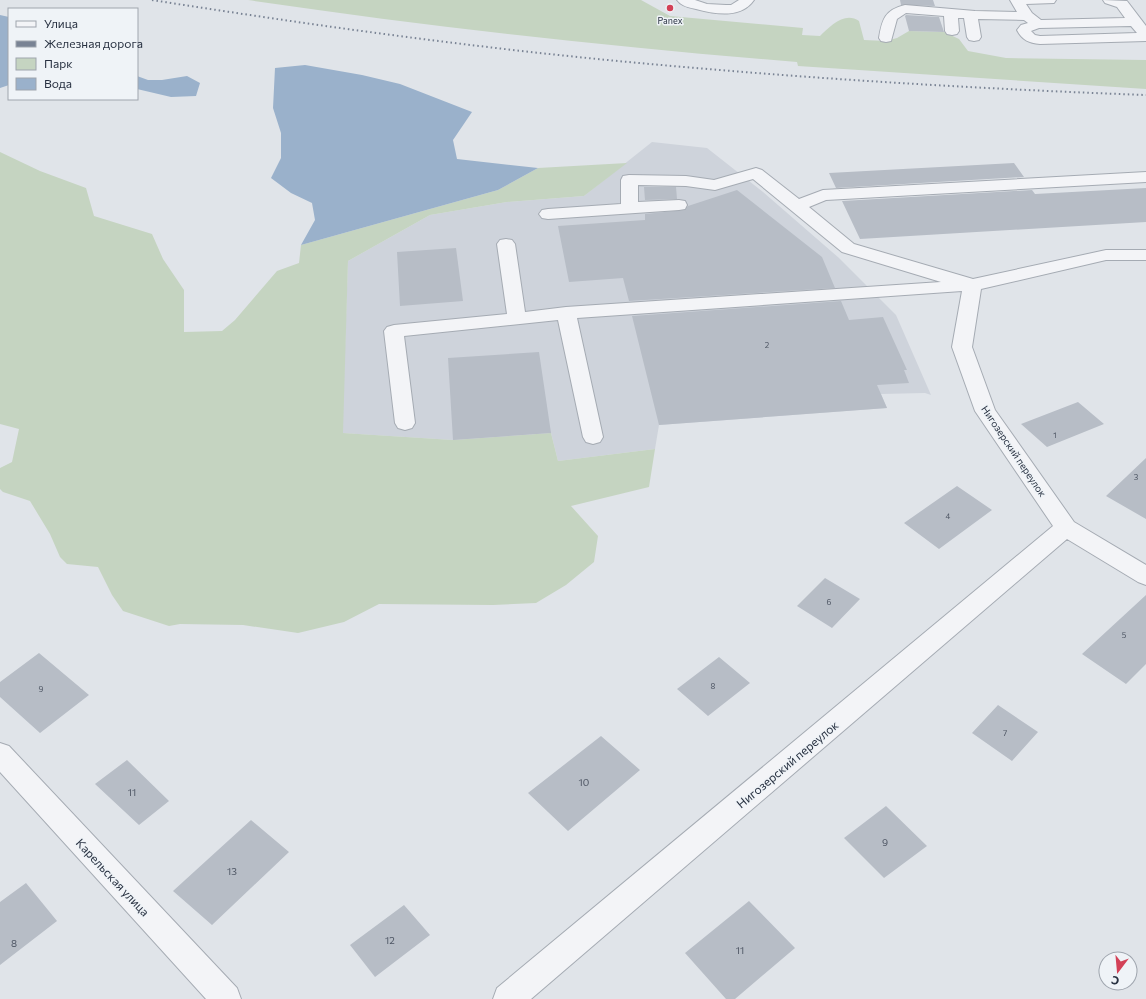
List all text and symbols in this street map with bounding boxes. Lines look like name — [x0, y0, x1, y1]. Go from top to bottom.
marker: Panex — [665, 3, 675, 13]
legend — [8, 8, 138, 100]
place label: Panex — [657, 15, 683, 26]
text: Улица — [44, 16, 78, 30]
text: Железная дорога — [44, 36, 143, 50]
text: Парк — [44, 56, 73, 70]
text: Вода — [44, 76, 72, 90]
house number: 2 — [765, 340, 770, 350]
street label: Нигозерский переулок — [979, 403, 1049, 499]
house number: 1 — [1053, 430, 1057, 440]
house number: 3 — [1134, 472, 1139, 482]
house number: 4 — [946, 511, 951, 521]
house number: 6 — [827, 597, 832, 607]
house number: 5 — [1122, 630, 1127, 640]
house number: 8 — [711, 681, 716, 691]
house number: 9 — [39, 684, 44, 694]
street label: Нигозерский переулок — [733, 717, 841, 811]
house number: 7 — [1003, 728, 1007, 738]
house number: 10 — [579, 776, 589, 788]
house number: 11 — [128, 786, 136, 798]
street label: Карельская улица — [74, 835, 152, 919]
house number: 9 — [882, 836, 888, 848]
house number: 13 — [227, 865, 237, 877]
house number: 12 — [385, 934, 395, 946]
house number: 8 — [11, 937, 17, 949]
house number: 11 — [736, 944, 744, 956]
north arrow — [1098, 951, 1138, 991]
text: С — [1109, 974, 1121, 988]

